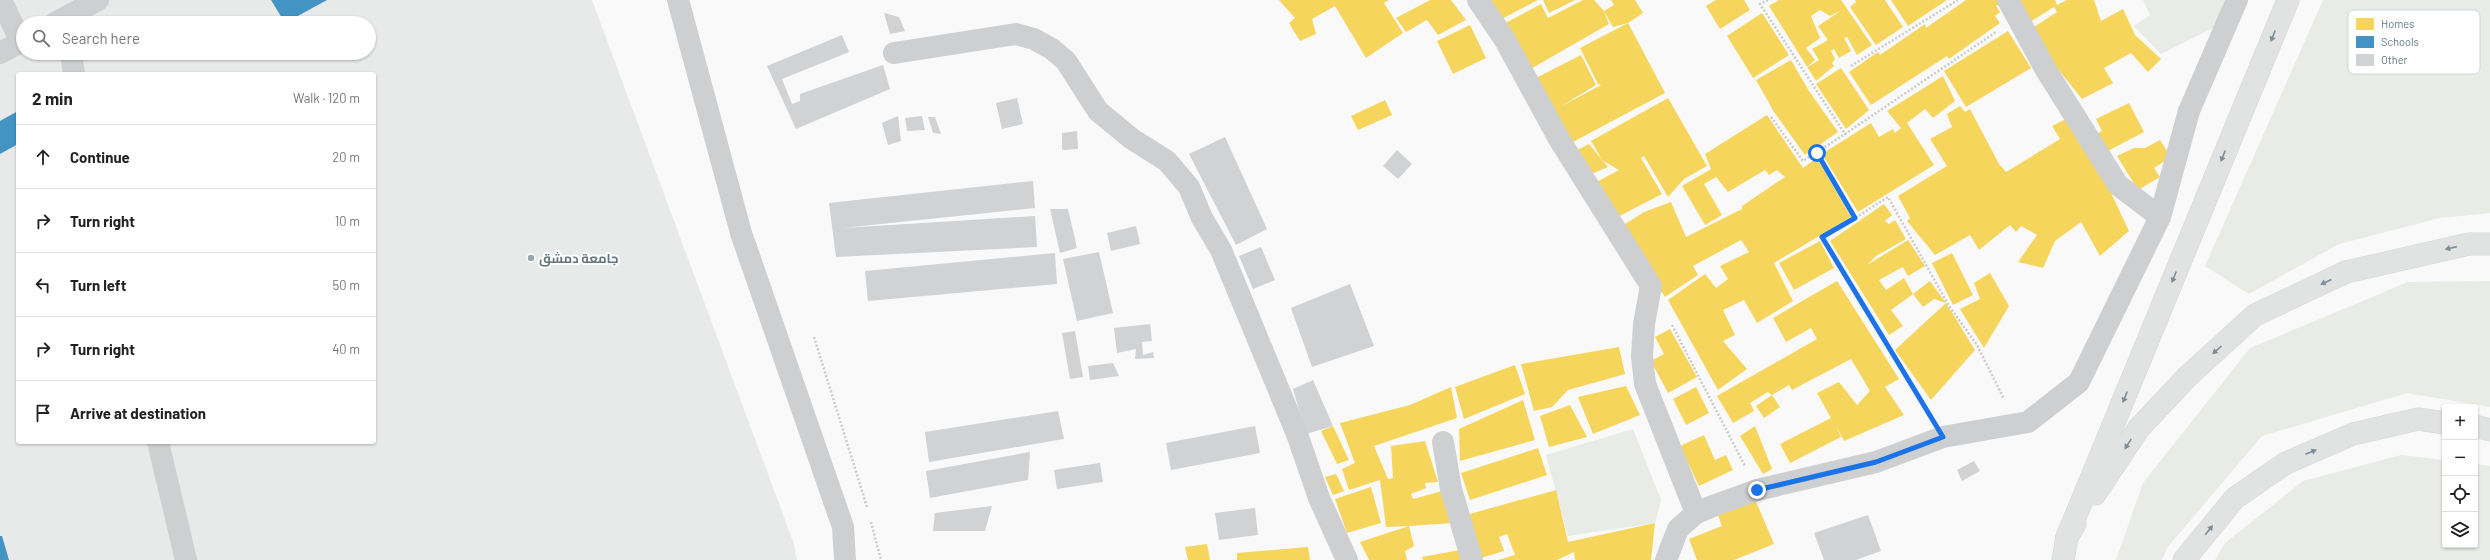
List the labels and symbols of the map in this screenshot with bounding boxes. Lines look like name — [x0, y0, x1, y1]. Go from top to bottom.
legend — [2348, 10, 2480, 74]
text: Homes — [2381, 17, 2414, 30]
one-way arrow — [2269, 31, 2275, 43]
text: Schools — [2381, 35, 2419, 48]
text: Other — [2381, 53, 2408, 66]
route start — [1808, 144, 1826, 162]
one-way arrow — [2220, 151, 2226, 163]
one-way arrow — [2445, 246, 2458, 252]
place label: جامعة دمشق — [539, 250, 618, 267]
marker: جامعة دمشق — [526, 253, 536, 263]
one-way arrow — [2171, 271, 2177, 282]
one-way arrow — [2321, 279, 2332, 285]
one-way arrow — [2212, 345, 2222, 354]
one-way arrow — [2121, 391, 2127, 403]
one-way arrow — [2124, 439, 2132, 449]
one-way arrow — [2305, 449, 2317, 455]
route end — [1748, 481, 1766, 499]
one-way arrow — [2204, 524, 2213, 535]

